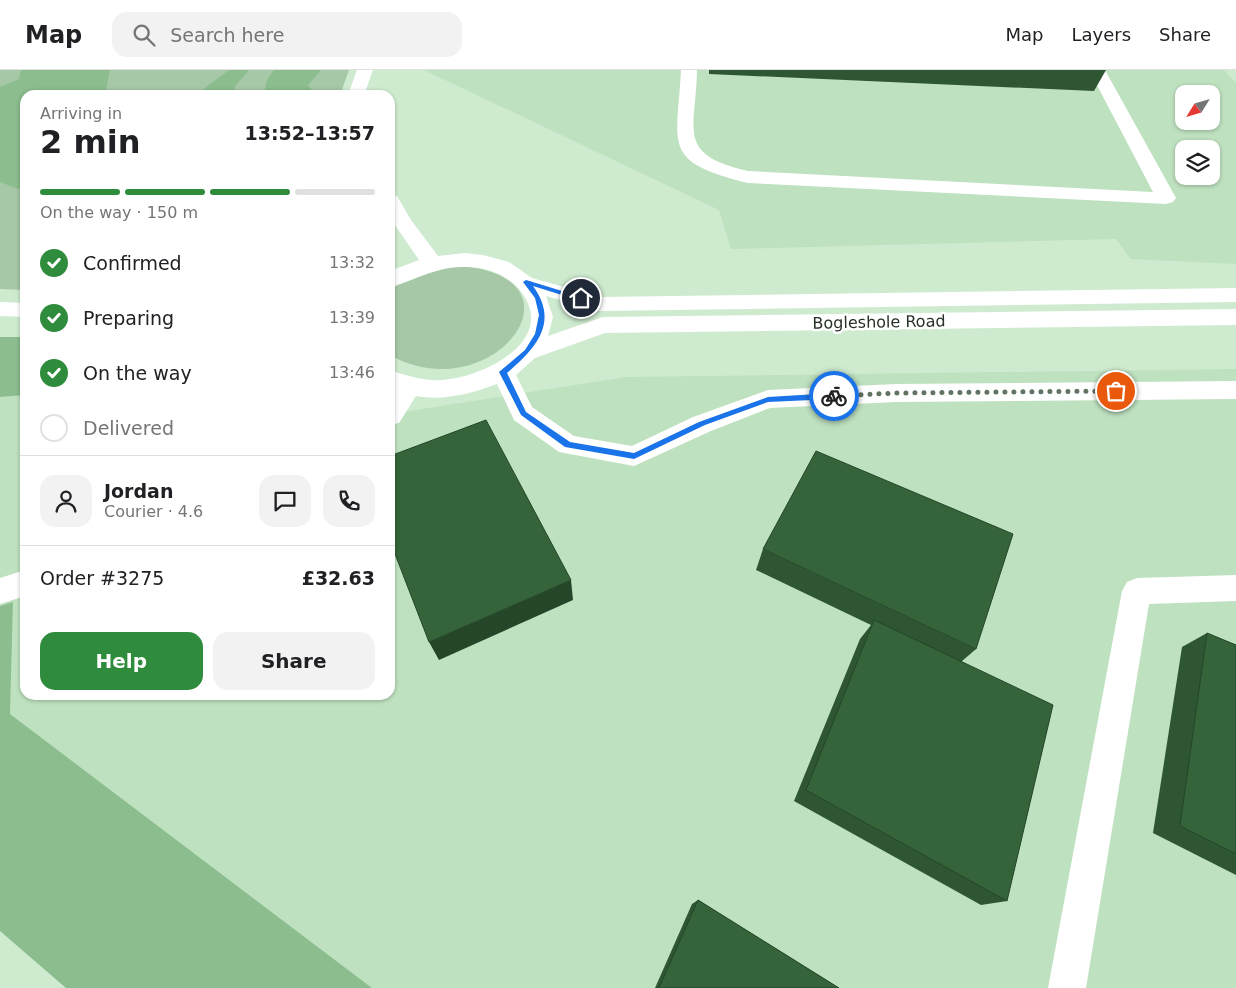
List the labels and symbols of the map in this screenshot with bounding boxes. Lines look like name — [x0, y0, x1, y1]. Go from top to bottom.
north arrow — [1175, 85, 1220, 130]
pin — [560, 277, 602, 319]
street label: Bogleshole Road — [812, 311, 946, 333]
pin — [1095, 370, 1137, 412]
courier — [809, 371, 859, 421]

